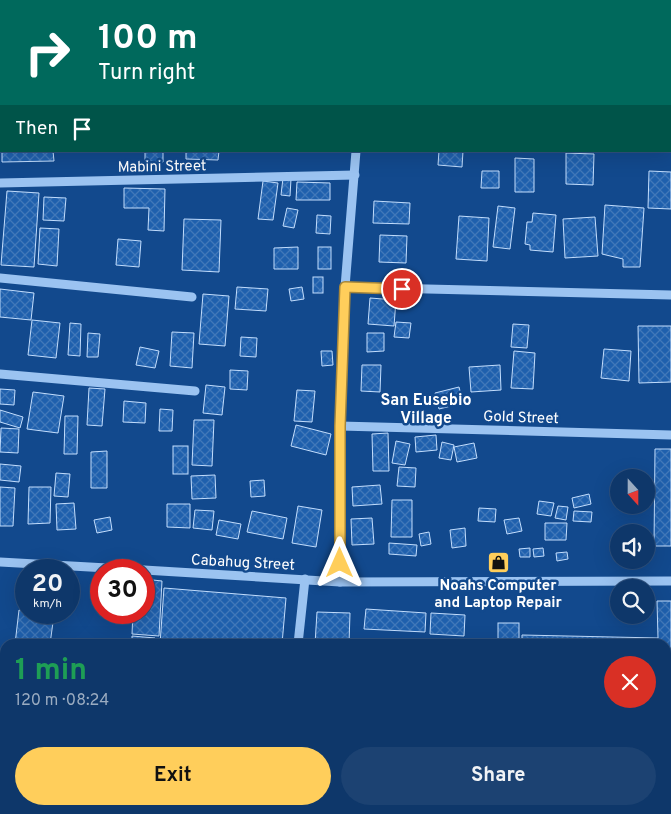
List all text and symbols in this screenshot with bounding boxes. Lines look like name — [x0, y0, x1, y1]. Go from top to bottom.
text: 100 m — [98, 17, 198, 61]
icon: right — [15, 20, 80, 85]
text: Turn right — [98, 60, 195, 87]
icon: arrive — [68, 115, 96, 143]
text: Then — [15, 117, 58, 141]
street label: Mabini Street — [117, 157, 207, 178]
pin — [381, 268, 423, 310]
icon: arrive — [388, 275, 416, 303]
district label: San Eusebio Village — [380, 391, 472, 429]
street label: Gold Street — [483, 408, 559, 429]
north arrow — [610, 469, 655, 514]
map controls — [610, 469, 655, 624]
button: sound — [610, 524, 655, 569]
position arrow — [313, 536, 365, 588]
shop icon: Noahs Computer and Laptop Repair — [486, 550, 510, 574]
street label: Cabahug Street — [190, 551, 295, 576]
speed limit sign: 30 — [90, 559, 155, 624]
text: 20 — [32, 569, 63, 601]
place label: Noahs Computer and Laptop Repair — [434, 577, 563, 613]
button: search — [610, 579, 655, 624]
text: km/h — [33, 596, 62, 612]
text: 1 min — [15, 653, 87, 690]
button: close — [604, 656, 656, 708]
text: 120 m · 08:24 — [15, 691, 109, 711]
button: Exit — [15, 747, 331, 805]
button: Share — [341, 747, 656, 805]

